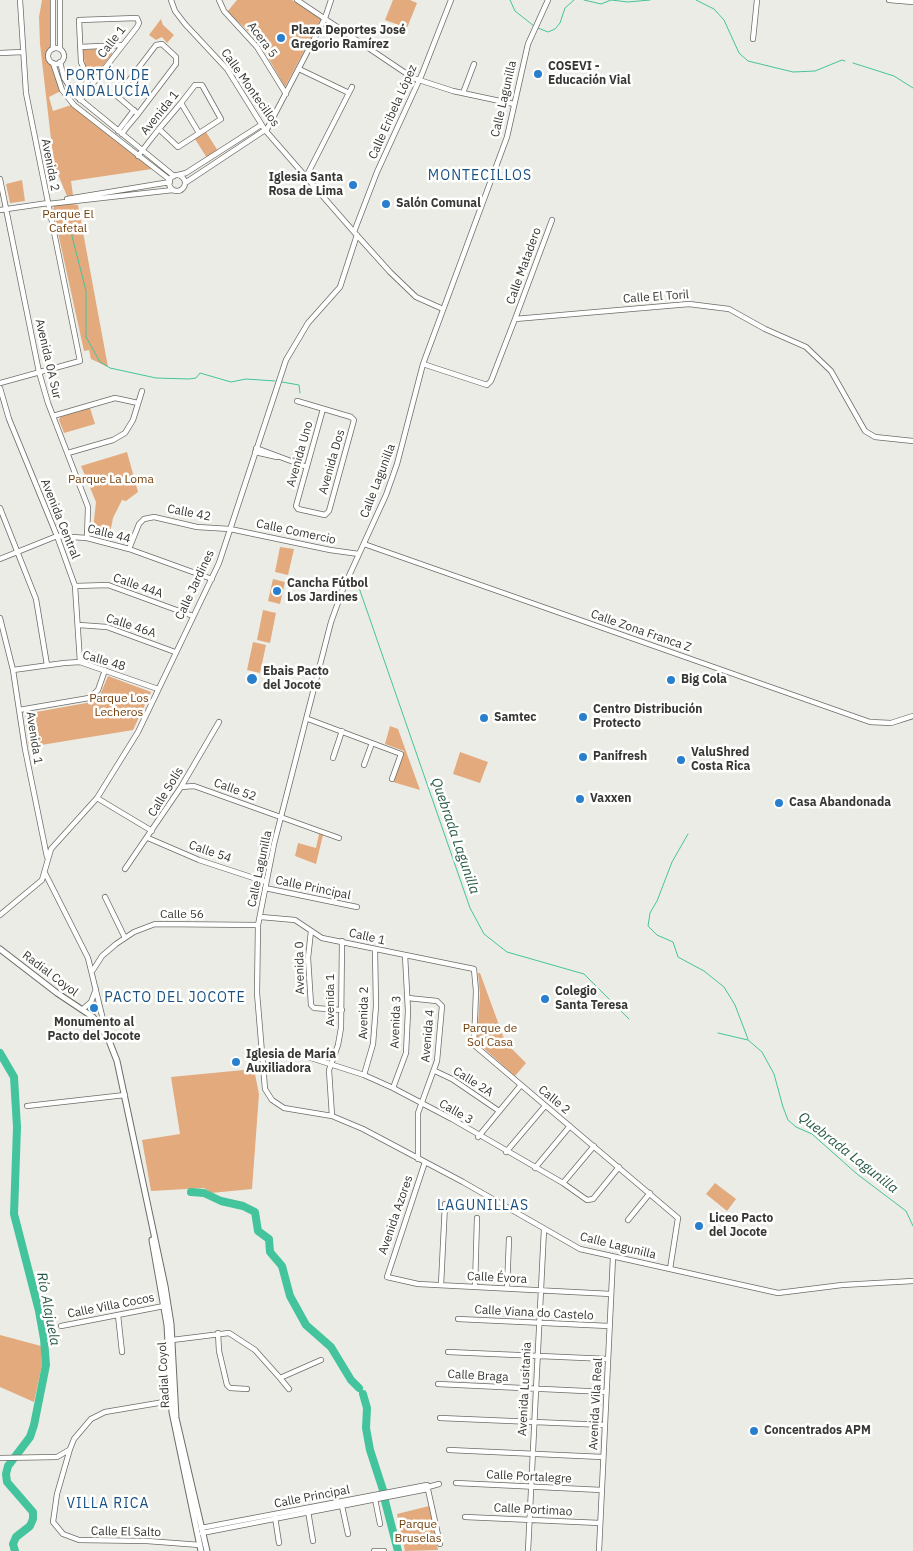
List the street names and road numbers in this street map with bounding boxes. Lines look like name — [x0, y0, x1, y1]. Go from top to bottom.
street label: Acera 5 — [244, 19, 280, 61]
street label: Calle 1 — [95, 23, 129, 61]
street label: Calle Montecillos — [218, 46, 282, 130]
street label: Calle Lagunilla — [488, 59, 520, 139]
street label: Calle Eribela López — [366, 63, 420, 161]
street label: Avenida 1 — [138, 88, 182, 138]
street label: Avenida 2 — [38, 138, 62, 192]
street label: Calle Matadero — [503, 225, 545, 307]
street label: Calle El Toril — [622, 288, 690, 306]
street label: Avenida 0A Sur — [32, 318, 64, 400]
street label: Avenida Uno — [284, 420, 316, 488]
street label: Avenida Dos — [316, 428, 348, 496]
street label: Calle Lagunilla — [357, 442, 399, 520]
street label: Avenida Central — [37, 477, 83, 561]
street label: Calle 42 — [166, 502, 212, 524]
street label: Calle Comercio — [255, 517, 337, 547]
street label: Calle 44 — [86, 522, 132, 546]
street label: Calle Jardines — [172, 548, 218, 622]
street label: Calle 44A — [111, 571, 165, 601]
street label: Calle Zona Franca Z — [589, 607, 693, 655]
street label: Calle 46A — [104, 611, 158, 641]
street label: Calle 48 — [81, 648, 127, 674]
street label: Avenida 1 — [23, 711, 45, 765]
street label: Calle Solís — [145, 765, 187, 819]
street label: Calle 52 — [212, 776, 258, 804]
street label: Calle Lagunilla — [245, 829, 275, 909]
street label: Calle 54 — [187, 838, 233, 866]
street label: Calle Principal — [274, 873, 352, 903]
street label: Calle 56 — [160, 908, 204, 922]
street label: Calle 1 — [347, 926, 387, 948]
street label: Avenida 0 — [292, 941, 308, 995]
street label: Radial Coyol — [19, 948, 81, 1000]
street label: Avenida 1 — [324, 973, 338, 1027]
street label: Avenida 2 — [356, 986, 372, 1040]
street label: Avenida 3 — [388, 995, 404, 1049]
street label: Avenida 4 — [419, 1009, 437, 1063]
street label: Calle 2A — [450, 1064, 496, 1100]
street label: Calle 2 — [535, 1083, 573, 1117]
street label: Calle 3 — [436, 1097, 476, 1127]
street label: Avenida Azores — [376, 1174, 416, 1256]
street label: Calle Lagunilla — [578, 1230, 658, 1262]
street label: Calle Évora — [467, 1269, 527, 1287]
street label: Calle Villa Cocos — [66, 1290, 156, 1322]
street label: Calle Viana do Castelo — [474, 1303, 594, 1323]
street label: Radial Coyol — [155, 1341, 173, 1409]
street label: Avenida Lusitania — [515, 1342, 535, 1436]
street label: Avenida Vila Real — [586, 1357, 606, 1451]
street label: Calle Braga — [447, 1367, 509, 1385]
street label: Calle Portalegre — [486, 1468, 572, 1486]
street label: Calle Principal — [273, 1483, 351, 1511]
street label: Calle Portimao — [493, 1501, 573, 1519]
street label: Calle El Salto — [91, 1524, 161, 1540]

